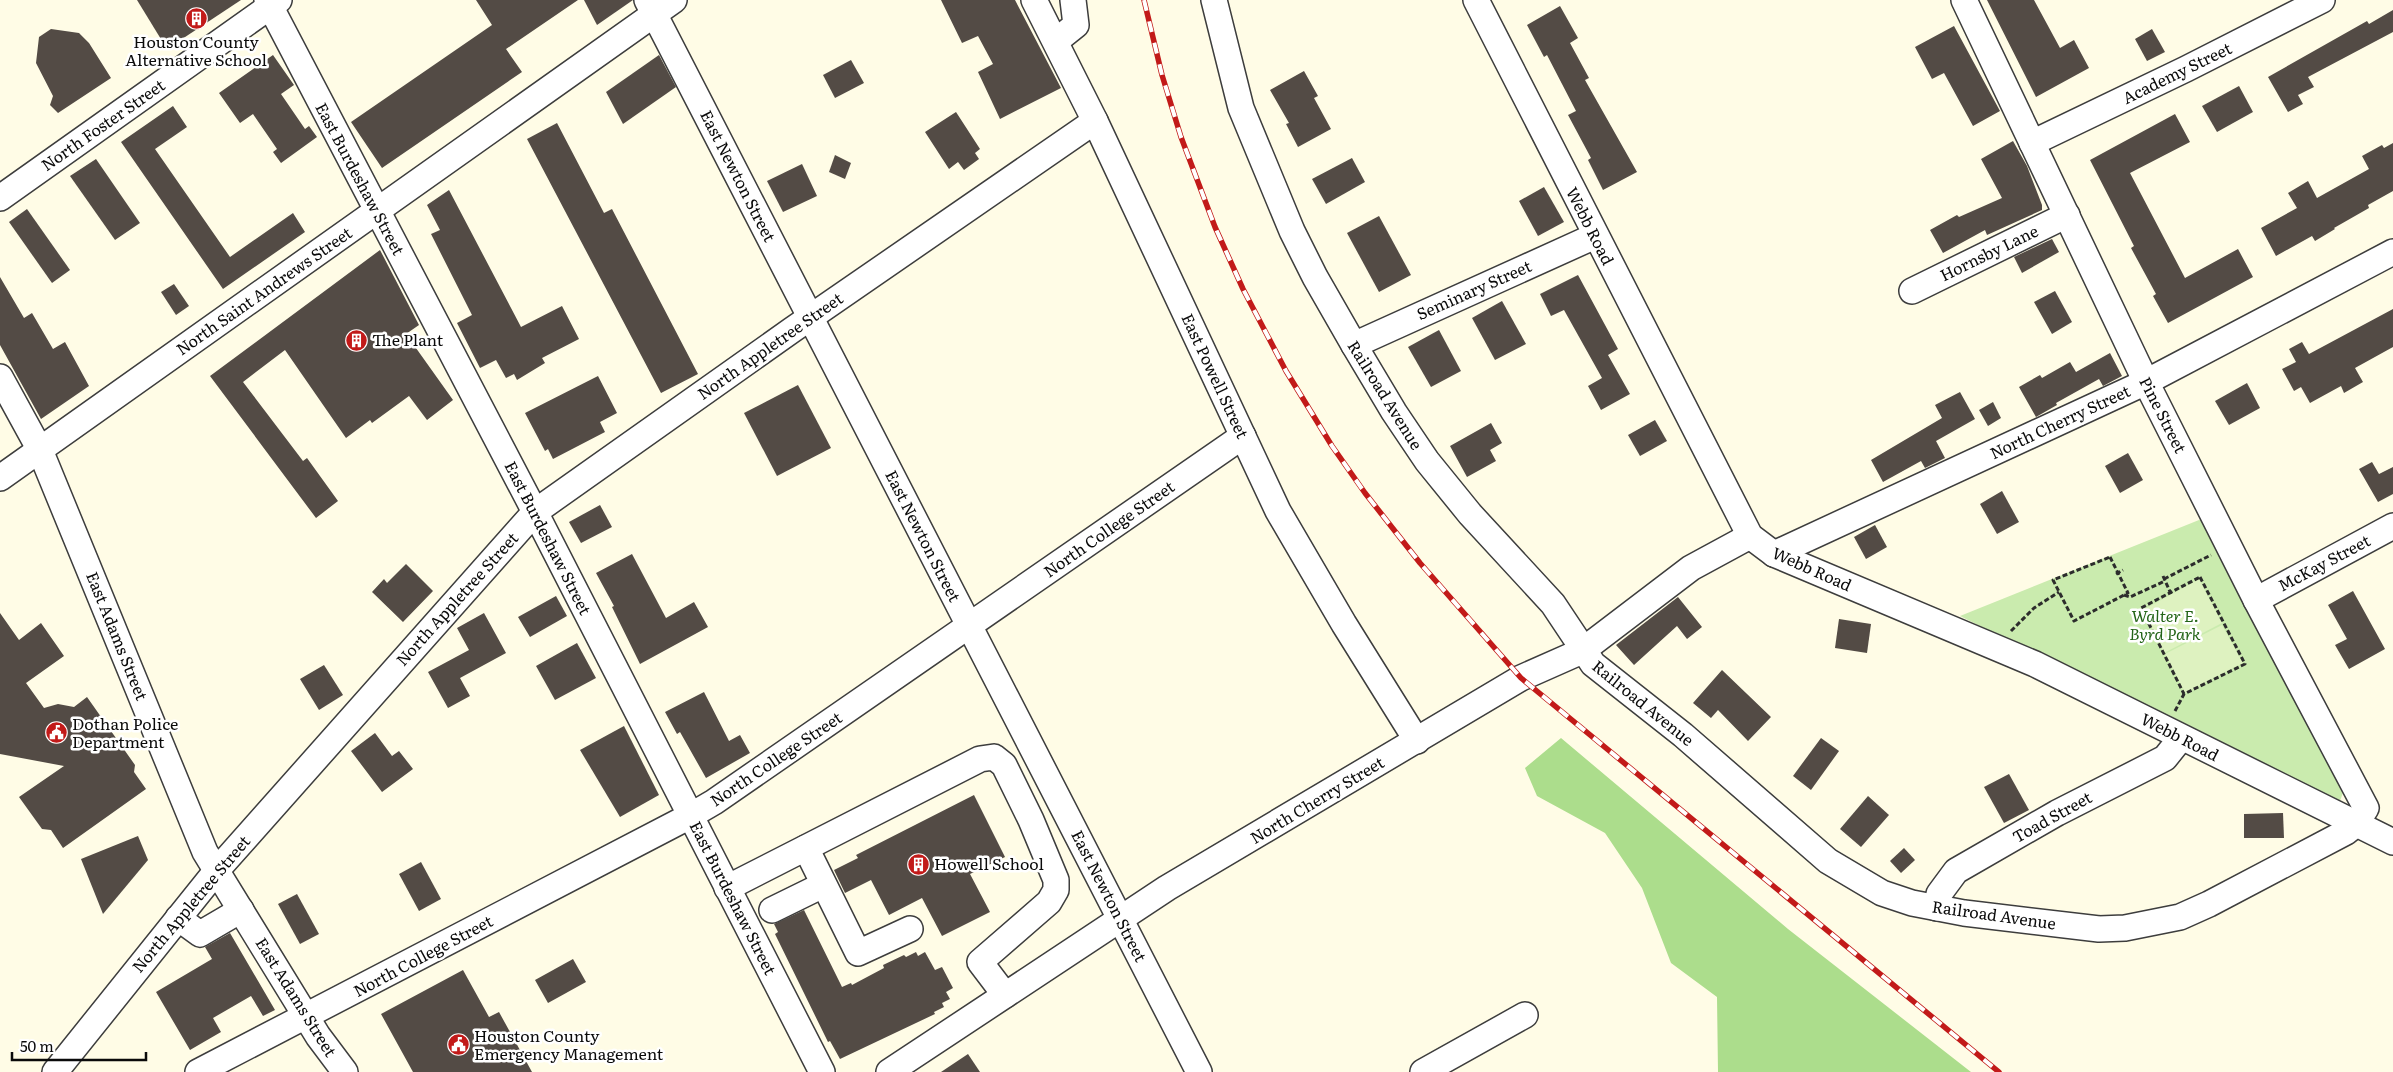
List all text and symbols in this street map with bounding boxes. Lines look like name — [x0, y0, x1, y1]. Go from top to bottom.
building icon: Houston County Alternative School — [184, 6, 208, 30]
place label: Houston County Alternative School — [125, 29, 267, 71]
street label: Academy Street — [2118, 35, 2236, 109]
street label: North Foster Street — [36, 72, 170, 176]
street label: East Burdeshaw Street — [310, 98, 412, 260]
street label: East Newton Street — [695, 105, 783, 246]
street label: Webb Road — [1561, 182, 1621, 269]
street label: Hornsby Lane — [1935, 218, 2042, 286]
street label: North Saint Andrews Street — [171, 220, 357, 360]
street label: Seminary Street — [1412, 253, 1535, 325]
street label: North Appletree Street — [692, 285, 848, 405]
street label: East Powell Street — [1176, 309, 1256, 443]
place label: The Plant — [372, 327, 444, 351]
building icon: The Plant — [344, 328, 368, 352]
street label: Railroad Avenue — [1343, 335, 1429, 454]
street label: Pine Street — [2134, 372, 2194, 457]
street label: North Cherry Street — [1985, 378, 2134, 464]
street label: East Burdeshaw Street — [500, 456, 598, 619]
street label: East Newton Street — [880, 465, 968, 606]
street label: North College Street — [1038, 474, 1179, 582]
street label: North Appletree Street — [390, 526, 523, 671]
street label: McKay Street — [2273, 527, 2374, 597]
street label: Webb Road — [1769, 540, 1856, 596]
street label: East Adams Street — [81, 568, 155, 704]
park label: Walter E. Byrd Park — [2129, 603, 2201, 645]
street label: Railroad Avenue — [1587, 654, 1700, 751]
street label: North College Street — [705, 705, 847, 811]
street label: Webb Road — [2137, 706, 2224, 766]
place label: Dothan Police Department — [72, 711, 178, 753]
public building icon: Dothan Police Department — [44, 721, 68, 745]
street label: North Cherry Street — [1245, 749, 1389, 849]
street label: Toad Street — [2007, 784, 2096, 848]
street label: East Burdeshaw Street — [685, 816, 783, 979]
street label: East Newton Street — [1066, 825, 1154, 966]
street label: North Appletree Street — [126, 829, 255, 977]
place label: Howell School — [934, 851, 1044, 875]
building icon: Howell School — [906, 852, 930, 876]
street label: Railroad Avenue — [1931, 893, 2058, 935]
street label: North College Street — [349, 908, 497, 1002]
street label: East Adams Street — [250, 932, 344, 1061]
place label: Houston County Emergency Management — [474, 1023, 664, 1065]
scale bar — [12, 1030, 146, 1062]
public building icon: Houston County Emergency Management — [446, 1033, 470, 1057]
text: 50 m — [20, 1034, 54, 1057]

